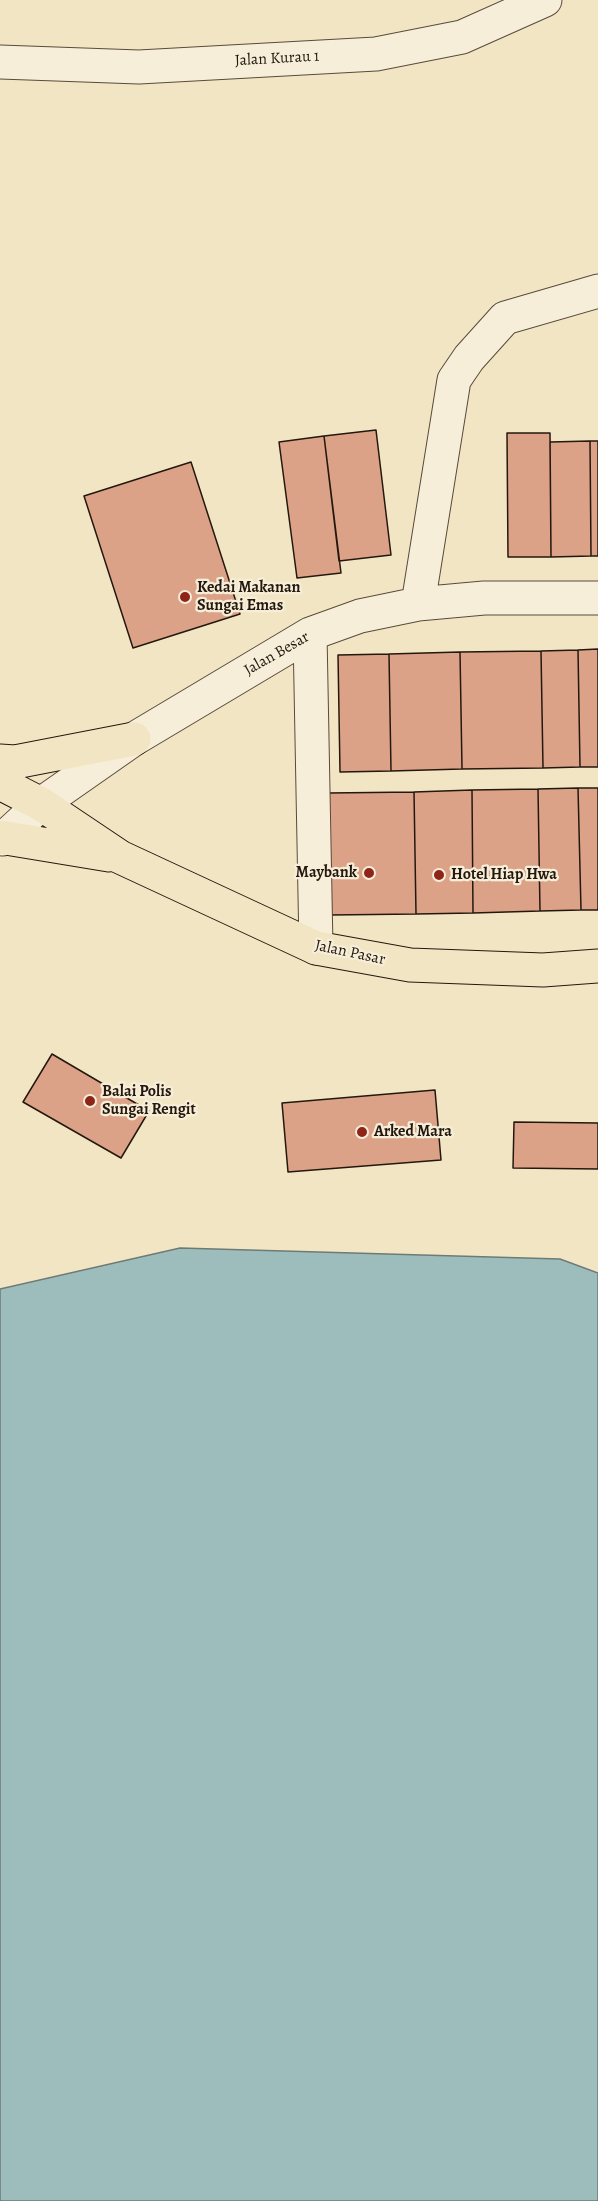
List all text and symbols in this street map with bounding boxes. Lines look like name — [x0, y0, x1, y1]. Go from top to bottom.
street label: Jalan Kurau 1 — [234, 47, 320, 71]
place label: Kedai Makanan Sungai Emas — [197, 578, 301, 616]
marker: Kedai Makanan Sungai Emas — [178, 590, 192, 604]
street label: Jalan Besar — [241, 628, 313, 680]
place label: Maybank — [296, 863, 357, 883]
place label: Hotel Hiap Hwa — [451, 865, 557, 885]
marker: Maybank — [362, 866, 376, 880]
marker: Hotel Hiap Hwa — [432, 868, 446, 882]
street label: Jalan Pasar — [313, 936, 387, 970]
place label: Balai Polis Sungai Rengit — [102, 1082, 196, 1120]
marker: Balai Polis Sungai Rengit — [83, 1094, 97, 1108]
place label: Arked Mara — [374, 1122, 452, 1142]
marker: Arked Mara — [355, 1125, 369, 1139]

